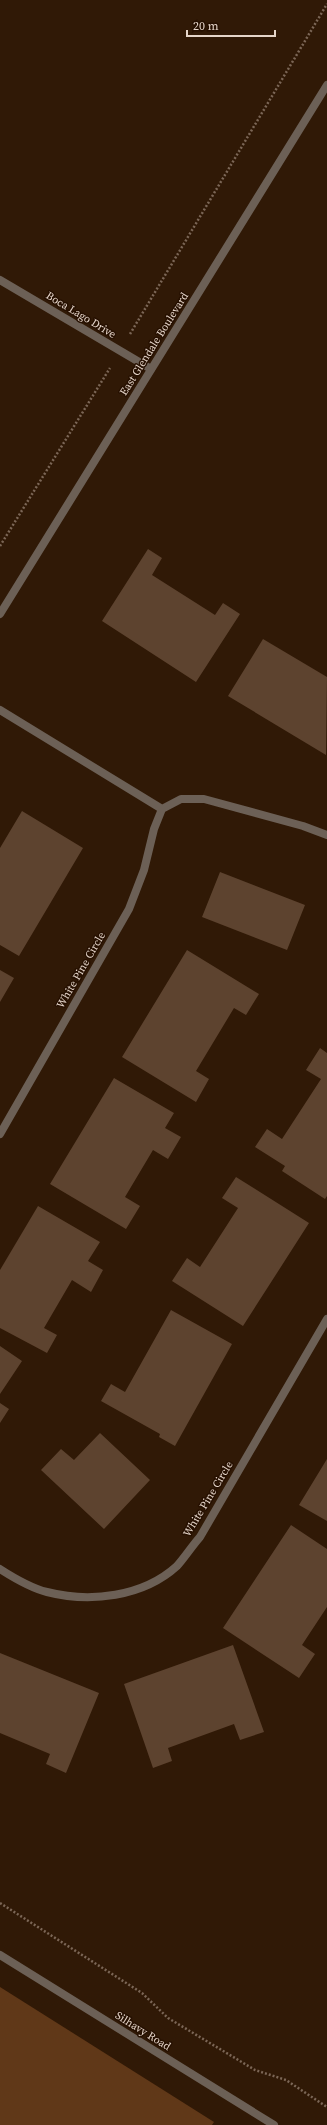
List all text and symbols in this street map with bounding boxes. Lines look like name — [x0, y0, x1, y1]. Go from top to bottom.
scale bar — [187, 12, 275, 38]
text: 20 m — [193, 18, 219, 34]
street label: Boca Lago Drive — [43, 288, 119, 342]
street label: East Glendale Boulevard — [116, 289, 192, 398]
street label: White Pine Circle — [53, 929, 109, 1011]
street label: White Pine Circle — [179, 1458, 237, 1540]
street label: Silhavy Road — [112, 2008, 174, 2054]

